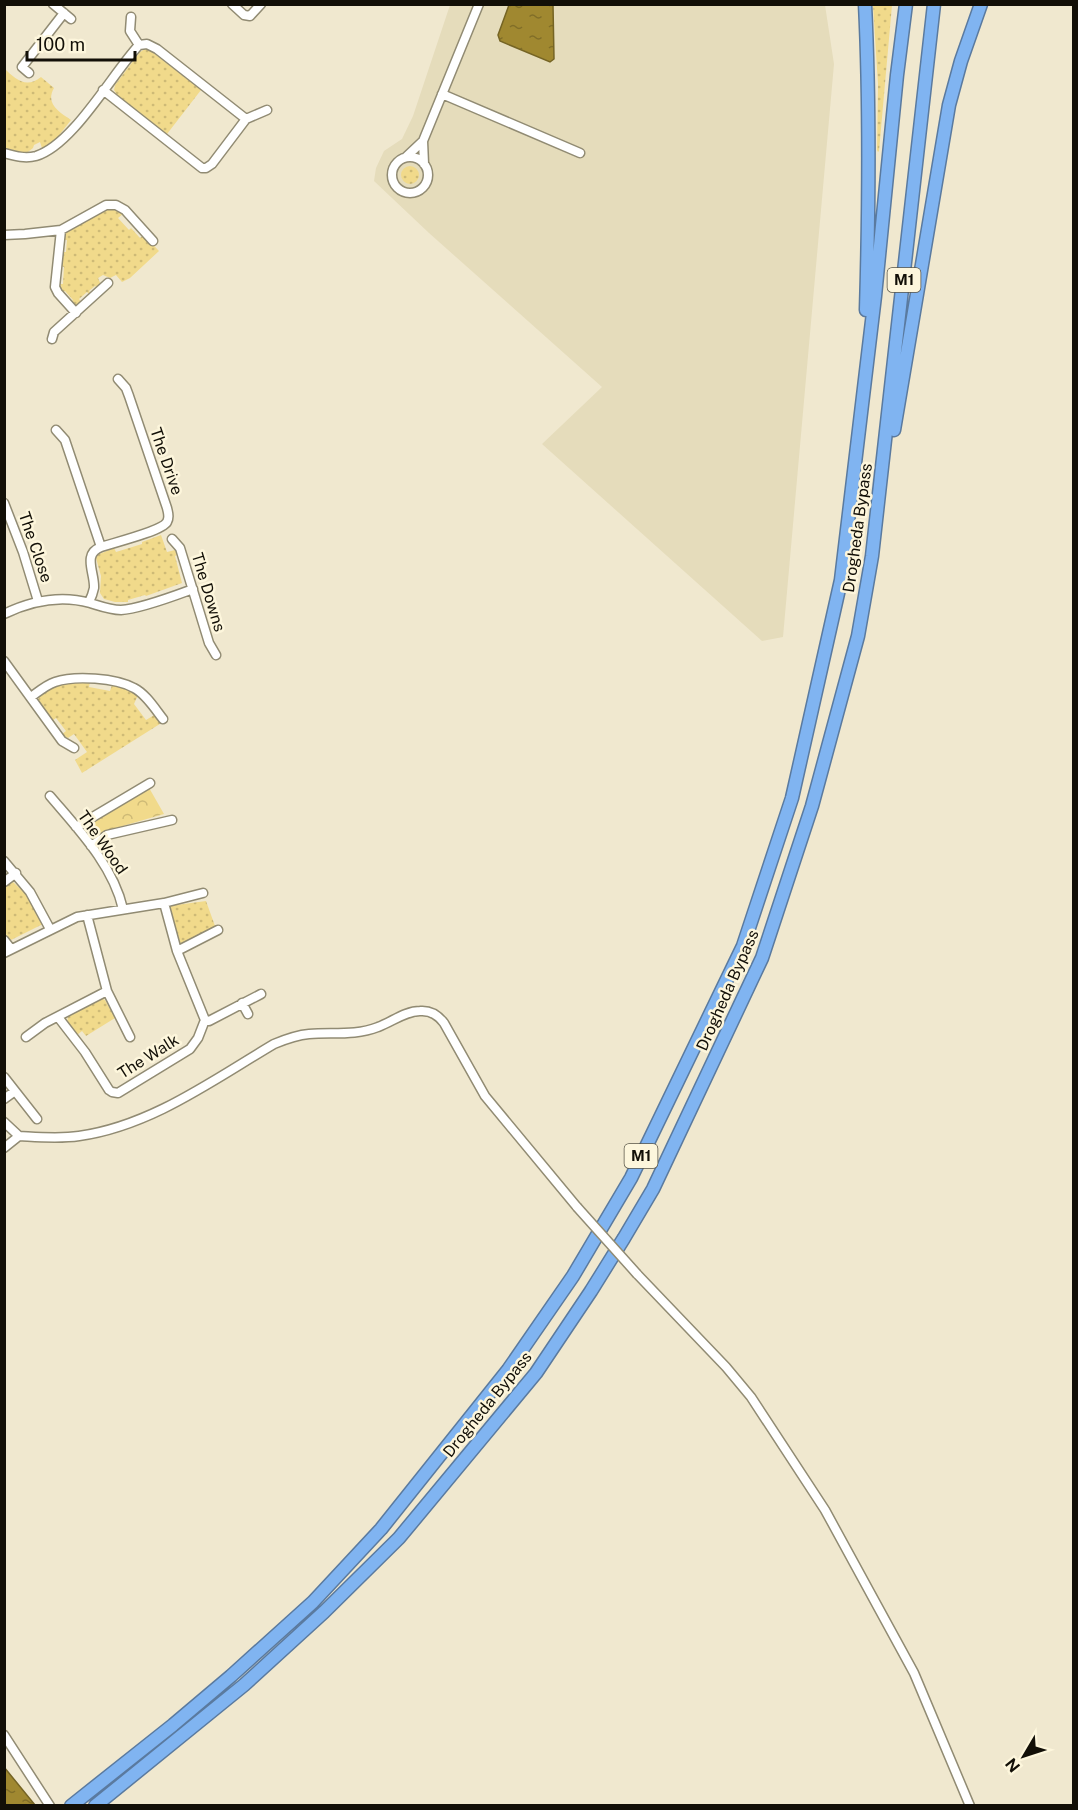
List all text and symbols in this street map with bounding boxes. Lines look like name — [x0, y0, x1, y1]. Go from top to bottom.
scale bar — [27, 24, 135, 62]
text: 100 m — [36, 34, 85, 55]
road number: M1 — [888, 268, 920, 292]
street label: The Drive — [146, 425, 187, 497]
street label: Drogheda Bypass — [839, 462, 876, 594]
street label: The Close — [15, 509, 56, 585]
street label: The Downs — [188, 550, 229, 634]
street label: The Wood — [74, 807, 131, 878]
street label: Drogheda Bypass — [692, 927, 763, 1054]
street label: The Walk — [114, 1030, 182, 1083]
road number: M1 — [624, 1144, 658, 1168]
street label: Drogheda Bypass — [439, 1348, 536, 1461]
north arrow — [994, 1726, 1054, 1786]
text: N — [1001, 1754, 1024, 1776]

